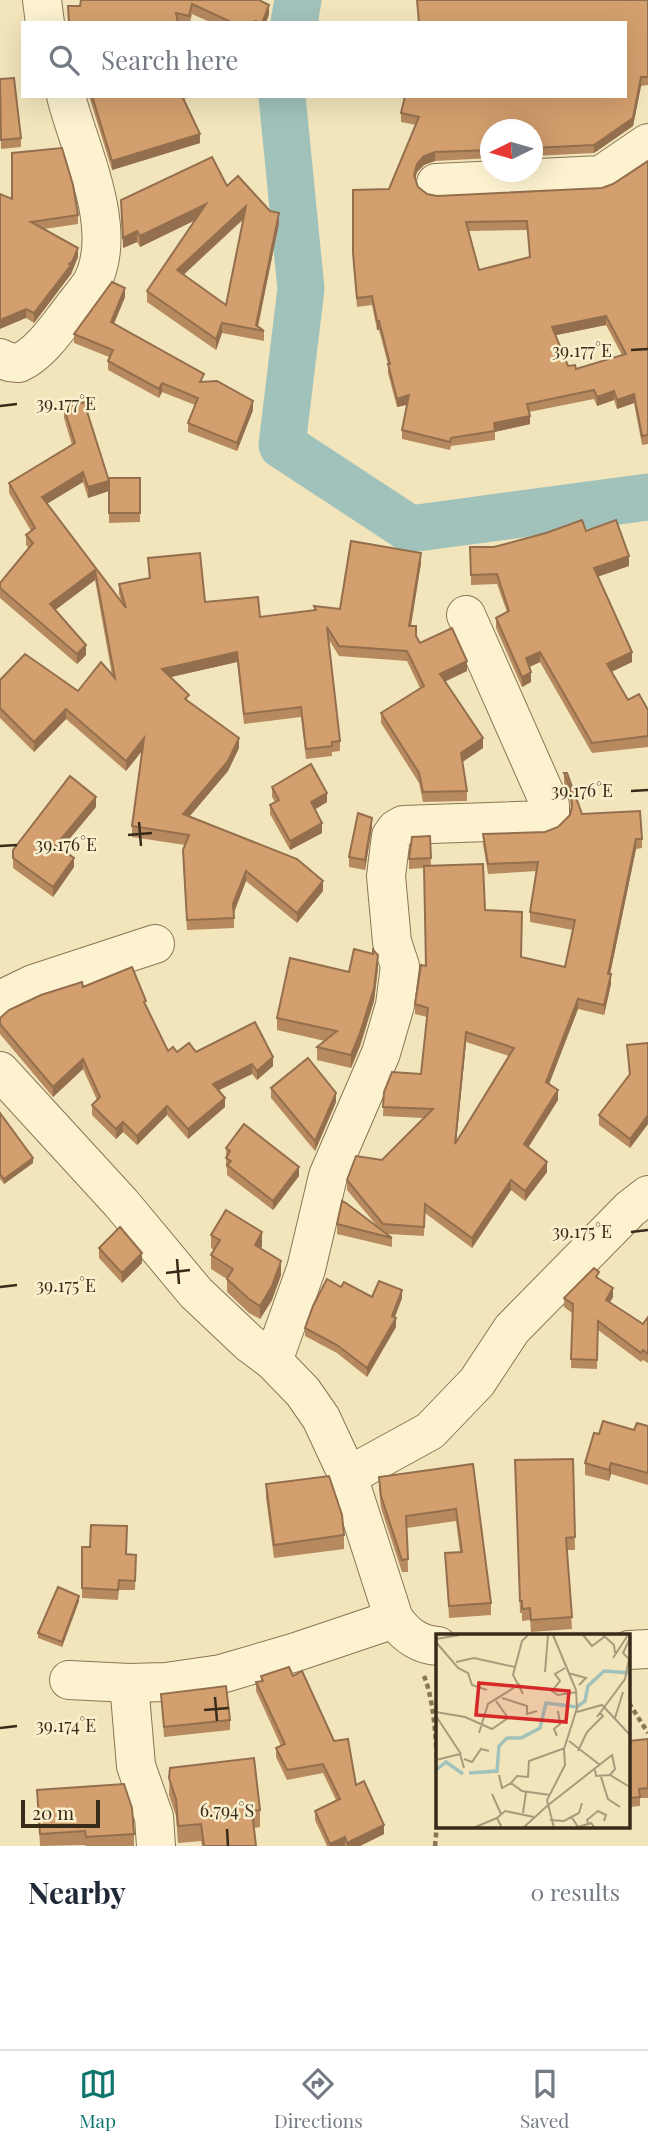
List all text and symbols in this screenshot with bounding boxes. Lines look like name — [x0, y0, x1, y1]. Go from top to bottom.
search box — [21, 21, 627, 98]
icon: search — [45, 41, 83, 79]
text: Search here — [101, 42, 238, 77]
north arrow — [480, 119, 543, 182]
text: 39.177°E — [552, 338, 612, 362]
text: 39.177°E — [36, 391, 96, 415]
text: 39.176°E — [551, 778, 613, 802]
text: 39.176°E — [35, 832, 97, 856]
text: 39.175°E — [552, 1219, 612, 1243]
text: 39.175°E — [36, 1273, 96, 1297]
inset map — [436, 1634, 630, 1828]
text: 39.174°E — [36, 1713, 96, 1737]
scale bar — [21, 1797, 100, 1829]
text: 6.794°S — [200, 1798, 254, 1822]
text: 20 m — [32, 1799, 74, 1825]
text: Nearby — [28, 1872, 126, 1912]
text: 0 results — [530, 1876, 620, 1907]
tab: Map — [79, 2065, 117, 2133]
tab: Directions — [274, 2065, 363, 2133]
tab: Saved — [520, 2065, 569, 2133]

